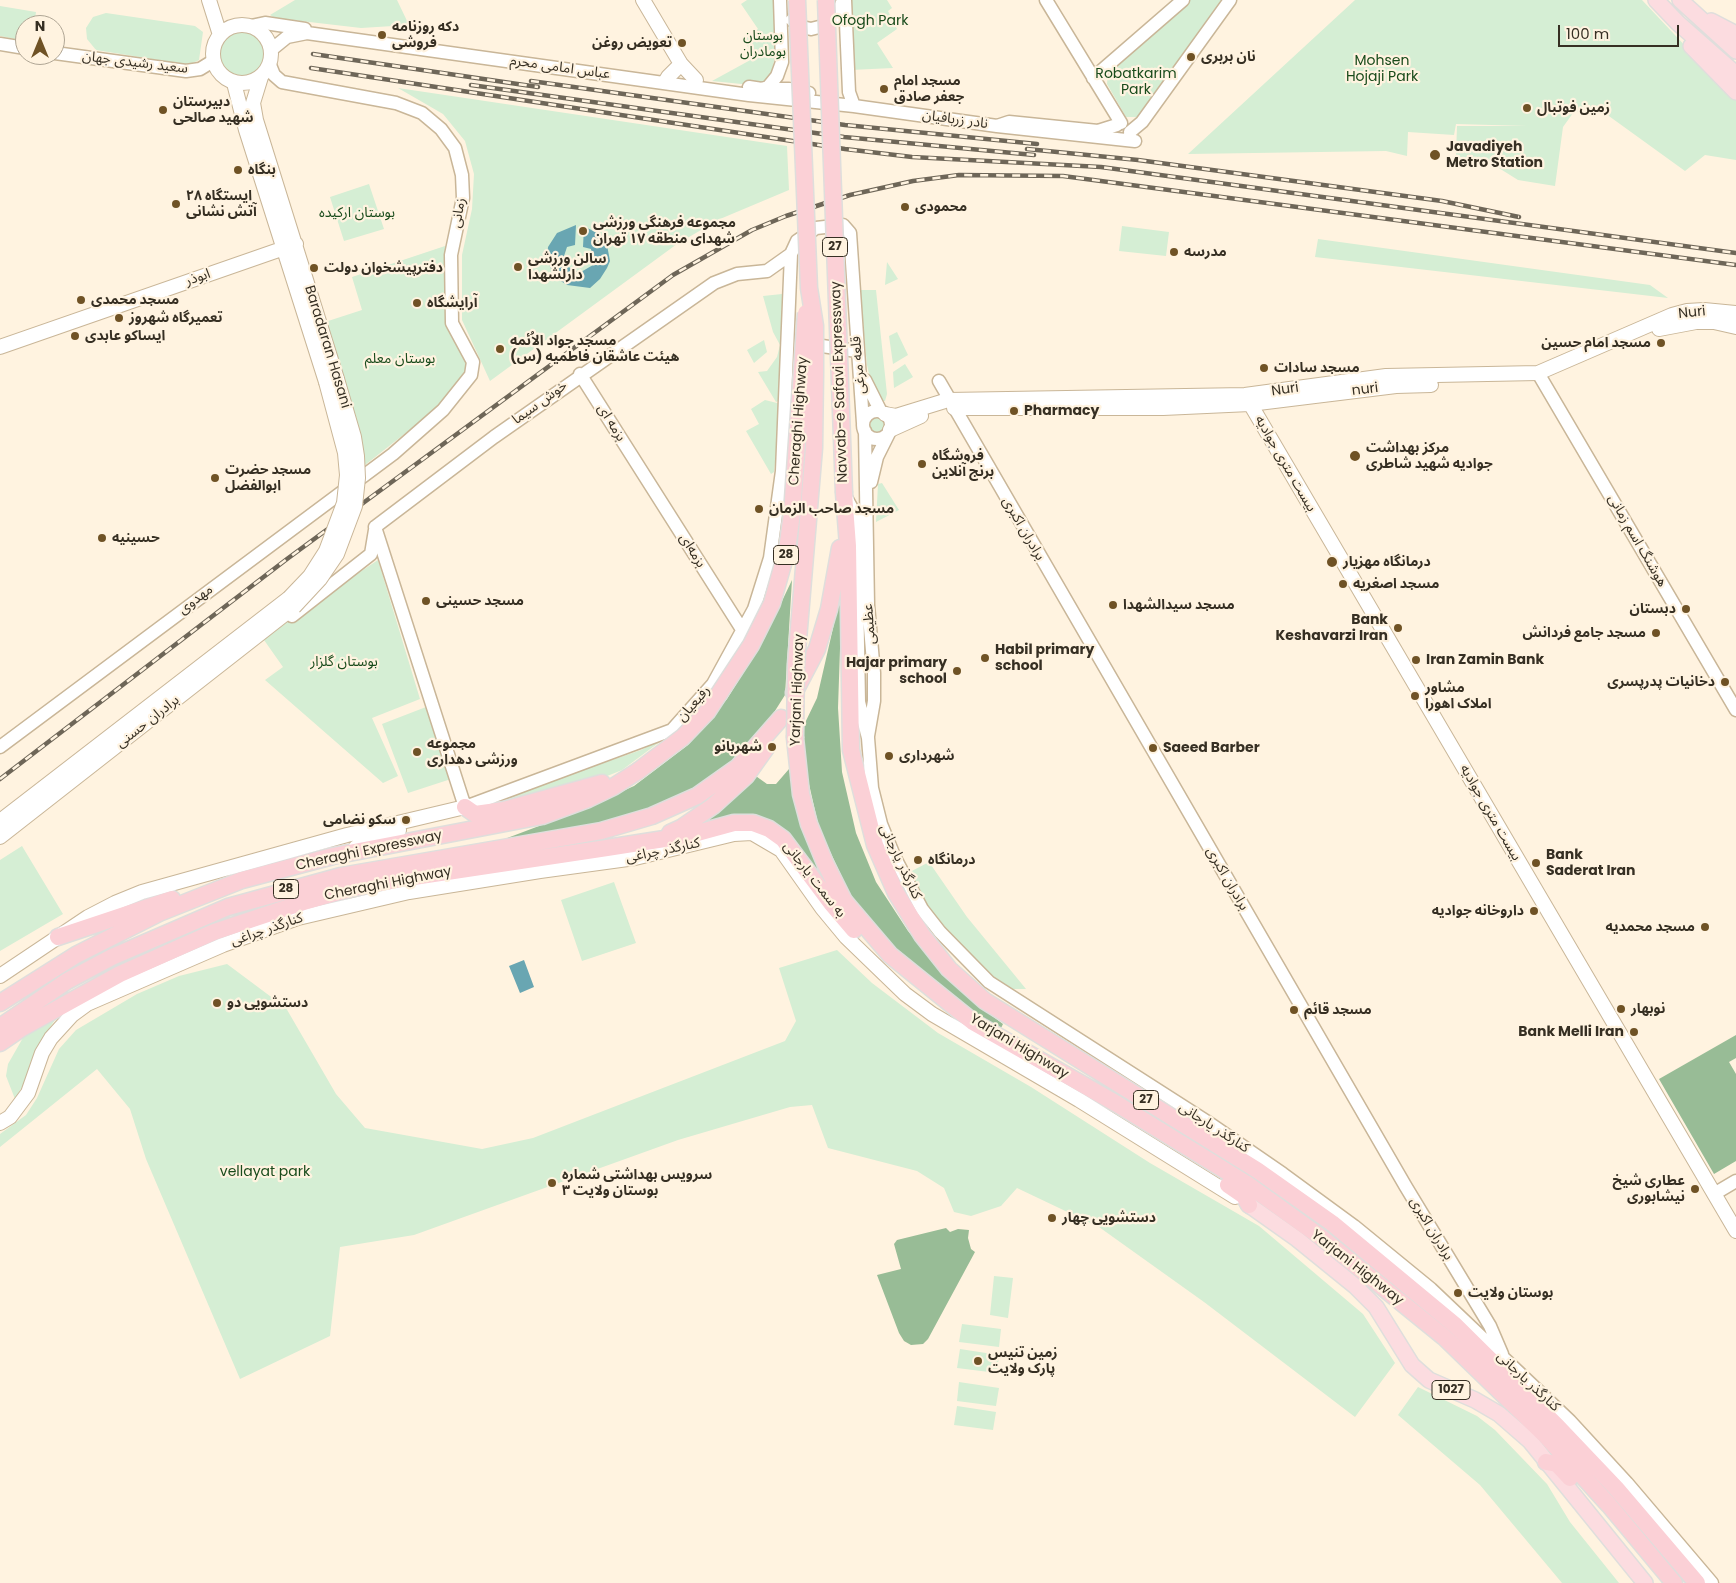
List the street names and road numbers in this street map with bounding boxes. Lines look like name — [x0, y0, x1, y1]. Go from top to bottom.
street label: سعید رشیدی جهان — [81, 48, 189, 78]
street label: عباس امامی محرم — [509, 53, 611, 83]
street label: نادر زربافیان — [921, 107, 989, 133]
street label: زمانی — [448, 197, 470, 229]
road number: 27 — [822, 238, 848, 256]
street label: ابوذر — [183, 266, 213, 290]
street label: Navvab-e Safavi Expressway — [828, 281, 852, 483]
street label: Baradaran Hasani — [300, 284, 354, 410]
street label: Nuri — [1677, 303, 1707, 323]
street label: قلعه مرغی — [848, 335, 870, 395]
street label: Cheraghi Highway — [786, 356, 812, 486]
street label: خوش سیما — [509, 377, 571, 429]
street label: Nuri — [1270, 380, 1300, 400]
street label: nuri — [1351, 380, 1379, 400]
street label: بزمه ای — [593, 401, 629, 445]
street label: بیست متری جوادیه — [1251, 413, 1319, 515]
street label: هوشنگ اسم زمانی — [1604, 492, 1670, 590]
street label: برادران اکبری — [998, 494, 1048, 564]
street label: بزمه‌ای — [675, 531, 709, 571]
road number: 28 — [774, 546, 798, 564]
street label: مهدوی — [175, 582, 217, 618]
street label: عظیمی — [860, 603, 880, 645]
street label: Yarjani Highway — [788, 634, 808, 746]
street label: رفیعیان — [674, 682, 714, 726]
street label: برادران حسنی — [113, 692, 183, 752]
street label: بیست متری جوادیه — [1456, 762, 1524, 864]
street label: کنارگذر یارجانی — [875, 822, 925, 902]
street label: Cheraghi Expressway — [294, 827, 444, 875]
street label: کنارگذر چراغی — [624, 835, 702, 867]
street label: به سمت یارجانی — [779, 839, 849, 921]
street label: برادران اکبری — [1202, 844, 1252, 914]
street label: Cheraghi Highway — [323, 863, 453, 905]
road number: 28 — [274, 880, 298, 899]
street label: کنارگذر چراغی — [229, 910, 305, 950]
street label: Yarjani Highway — [967, 1011, 1071, 1083]
road number: 27 — [1134, 1090, 1158, 1110]
street label: کنارگذر یارجانی — [1176, 1099, 1252, 1157]
street label: برادران اکبری — [1406, 1194, 1456, 1264]
street label: Yarjani Highway — [1308, 1227, 1406, 1309]
street label: کنارگذر یارجانی — [1493, 1348, 1563, 1416]
road number: 1027 — [1432, 1380, 1470, 1400]

